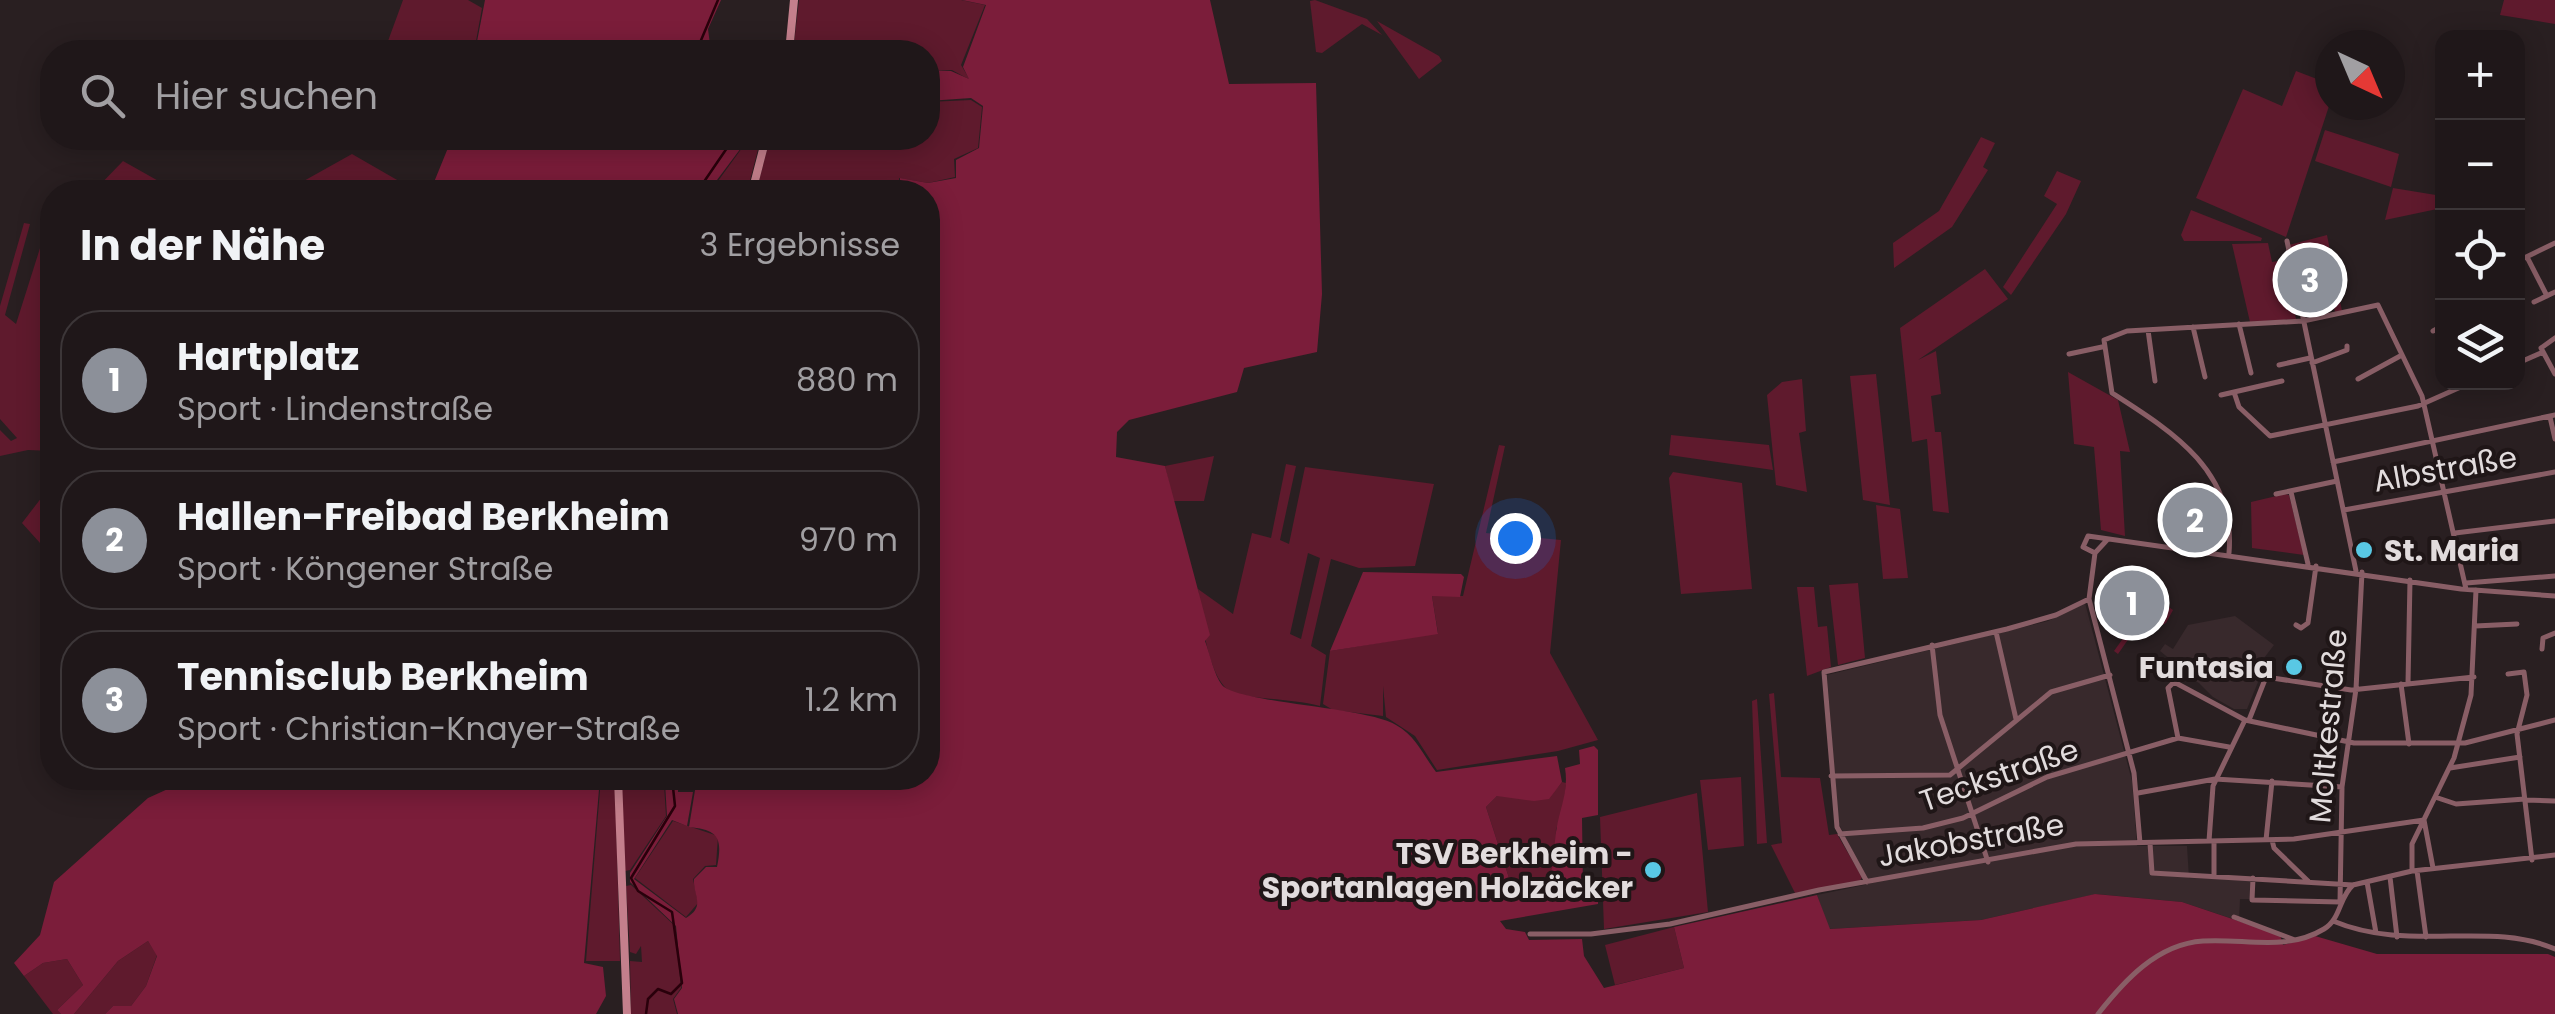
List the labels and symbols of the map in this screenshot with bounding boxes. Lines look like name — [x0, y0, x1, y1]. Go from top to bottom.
north arrow — [2315, 30, 2405, 120]
pin: 3 — [2278, 242, 2342, 318]
street label: Albstraße — [2370, 435, 2520, 503]
pin: 2 — [2162, 482, 2228, 558]
your location — [1490, 513, 1541, 564]
place label: St. Maria — [2384, 529, 2519, 572]
marker: St. Maria — [2353, 539, 2375, 561]
pin: 1 — [2100, 566, 2164, 640]
street label: Moltkestraße — [2298, 627, 2358, 825]
place label: Funtasia — [2139, 646, 2274, 689]
marker: Funtasia — [2283, 656, 2305, 678]
street label: Teckstraße — [1914, 728, 2084, 822]
street label: Jakobstraße — [1875, 802, 2067, 878]
place label: TSV Berkheim - Sportanlagen Holzäcker — [1262, 832, 1633, 909]
marker: TSV Berkheim - Sportanlagen Holzäcker — [1642, 859, 1664, 881]

